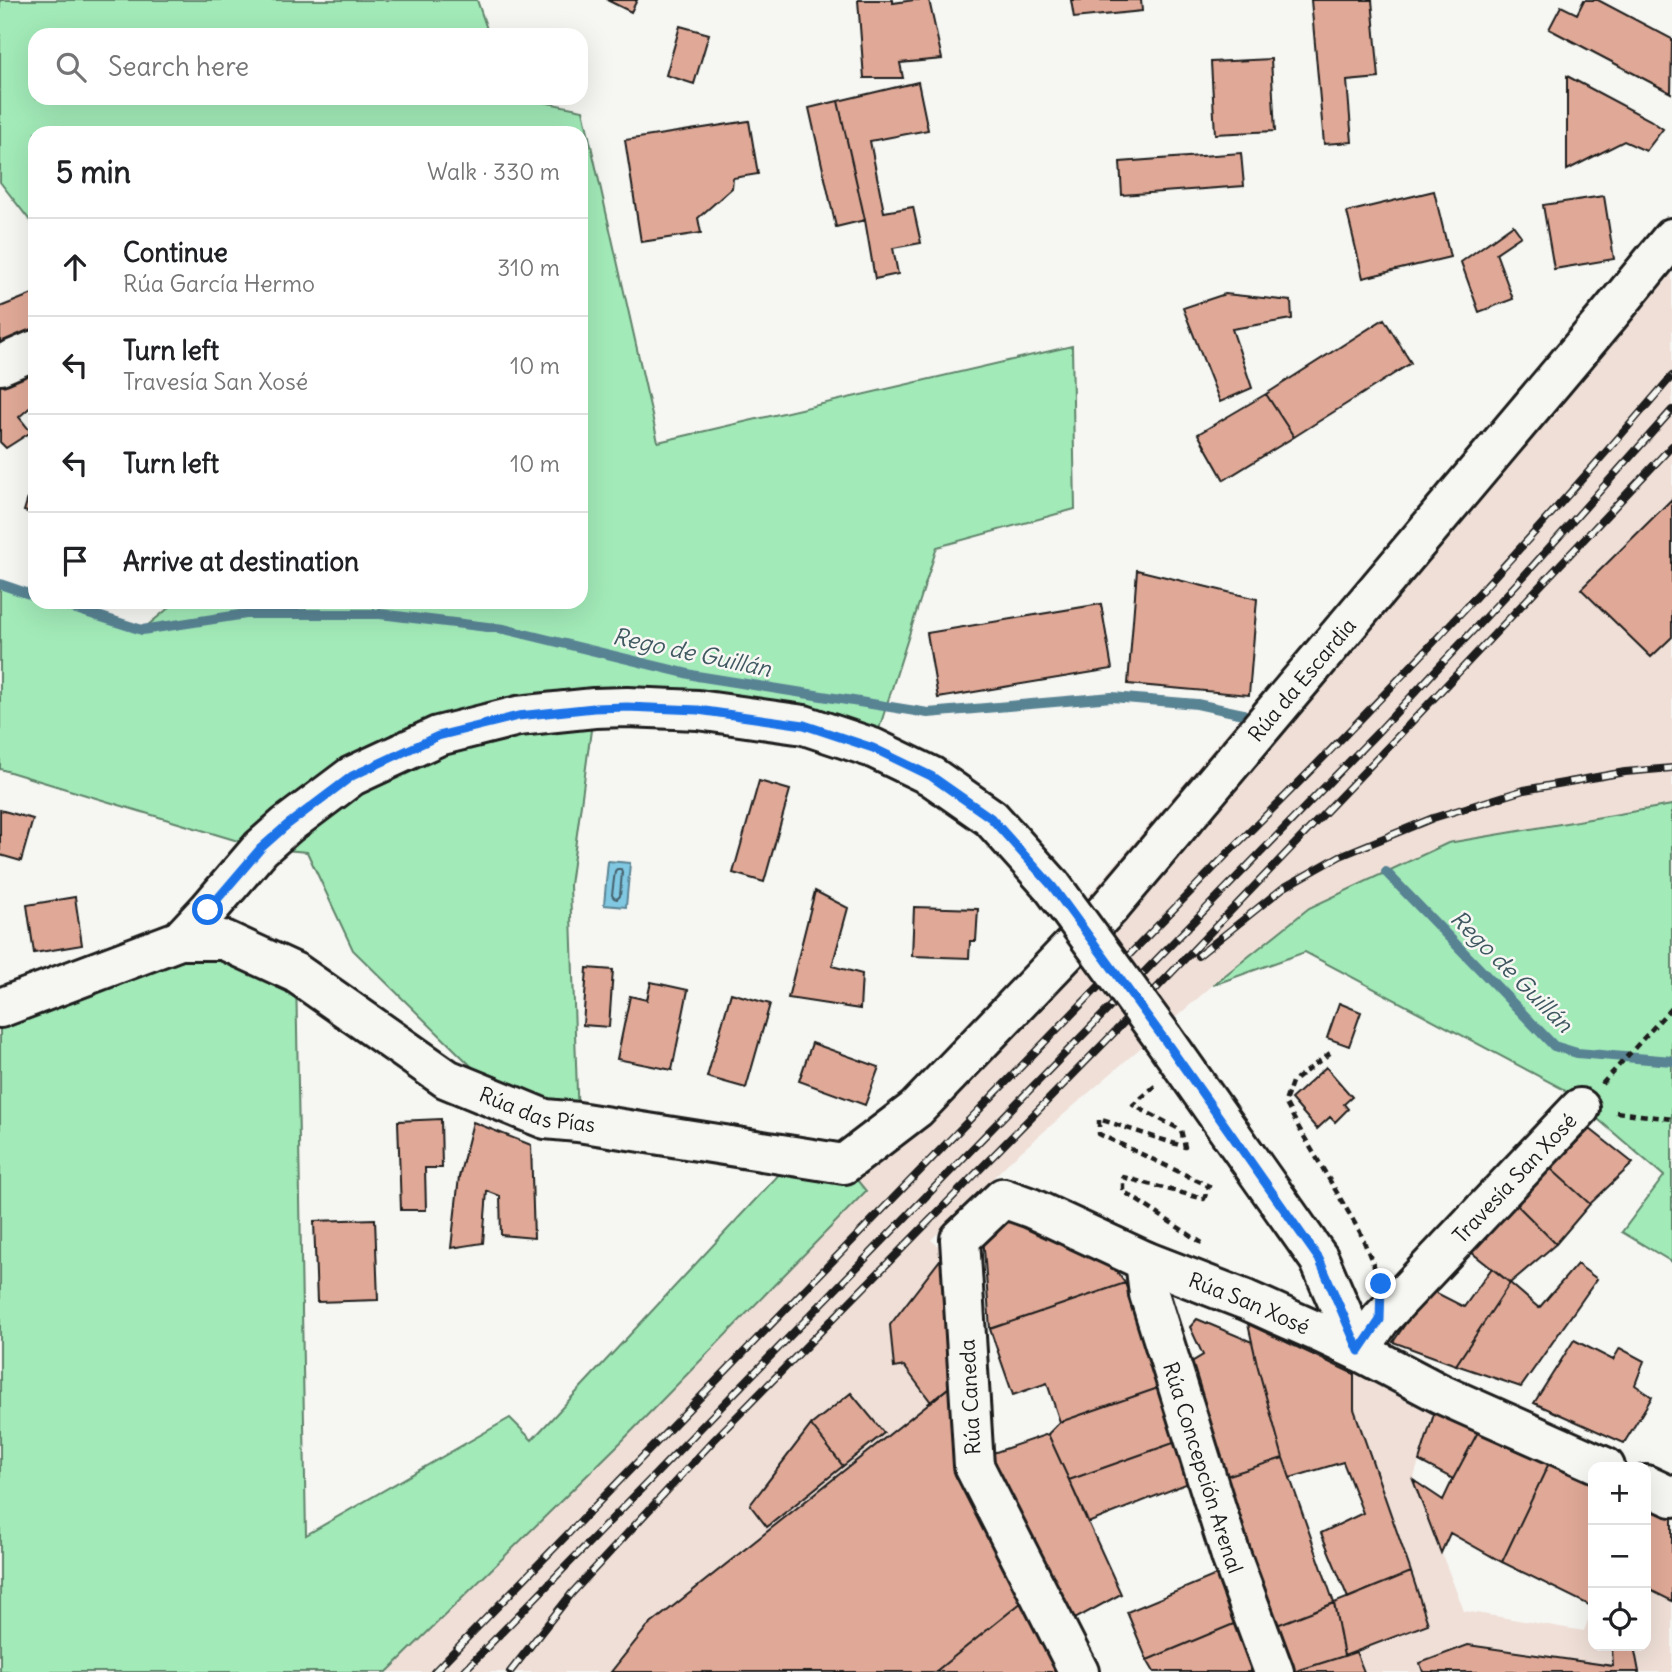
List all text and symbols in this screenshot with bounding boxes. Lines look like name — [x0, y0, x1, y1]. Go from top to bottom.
search box — [28, 28, 588, 105]
icon: search — [52, 48, 90, 86]
text: Search here — [108, 50, 249, 83]
text: 5 min — [56, 153, 131, 191]
text: Walk · 330 m — [427, 157, 560, 186]
text: Continue — [123, 236, 228, 269]
icon: ahead — [56, 248, 94, 286]
text: 310 m — [497, 253, 560, 282]
text: Rúa García Hermo — [123, 269, 315, 298]
text: Turn left — [123, 334, 219, 367]
icon: left — [56, 346, 94, 384]
text: 10 m — [510, 351, 560, 380]
text: Travesía San Xosé — [123, 367, 308, 396]
icon: left — [56, 444, 94, 482]
text: Turn left — [123, 447, 219, 480]
text: 10 m — [510, 449, 560, 478]
icon: arrive — [56, 542, 94, 580]
text: Arrive at destination — [123, 545, 359, 578]
street label: Rúa da Escardia — [1242, 612, 1361, 747]
water label: Rego de Guillán — [610, 621, 774, 683]
route start — [192, 894, 223, 925]
water label: Rego de Guillán — [1445, 904, 1580, 1039]
street label: Rúa das Pías — [475, 1080, 597, 1138]
street label: Travesía San Xosé — [1446, 1107, 1582, 1249]
street label: Rúa San Xosé — [1185, 1266, 1314, 1340]
route end — [1365, 1268, 1396, 1299]
street label: Rúa Caneda — [953, 1338, 987, 1456]
street label: Rúa Concepción Arenal — [1158, 1359, 1250, 1577]
map controls — [1588, 1462, 1651, 1651]
button: + — [1588, 1462, 1651, 1525]
button: − — [1588, 1525, 1651, 1588]
button: locate — [1588, 1588, 1651, 1651]

